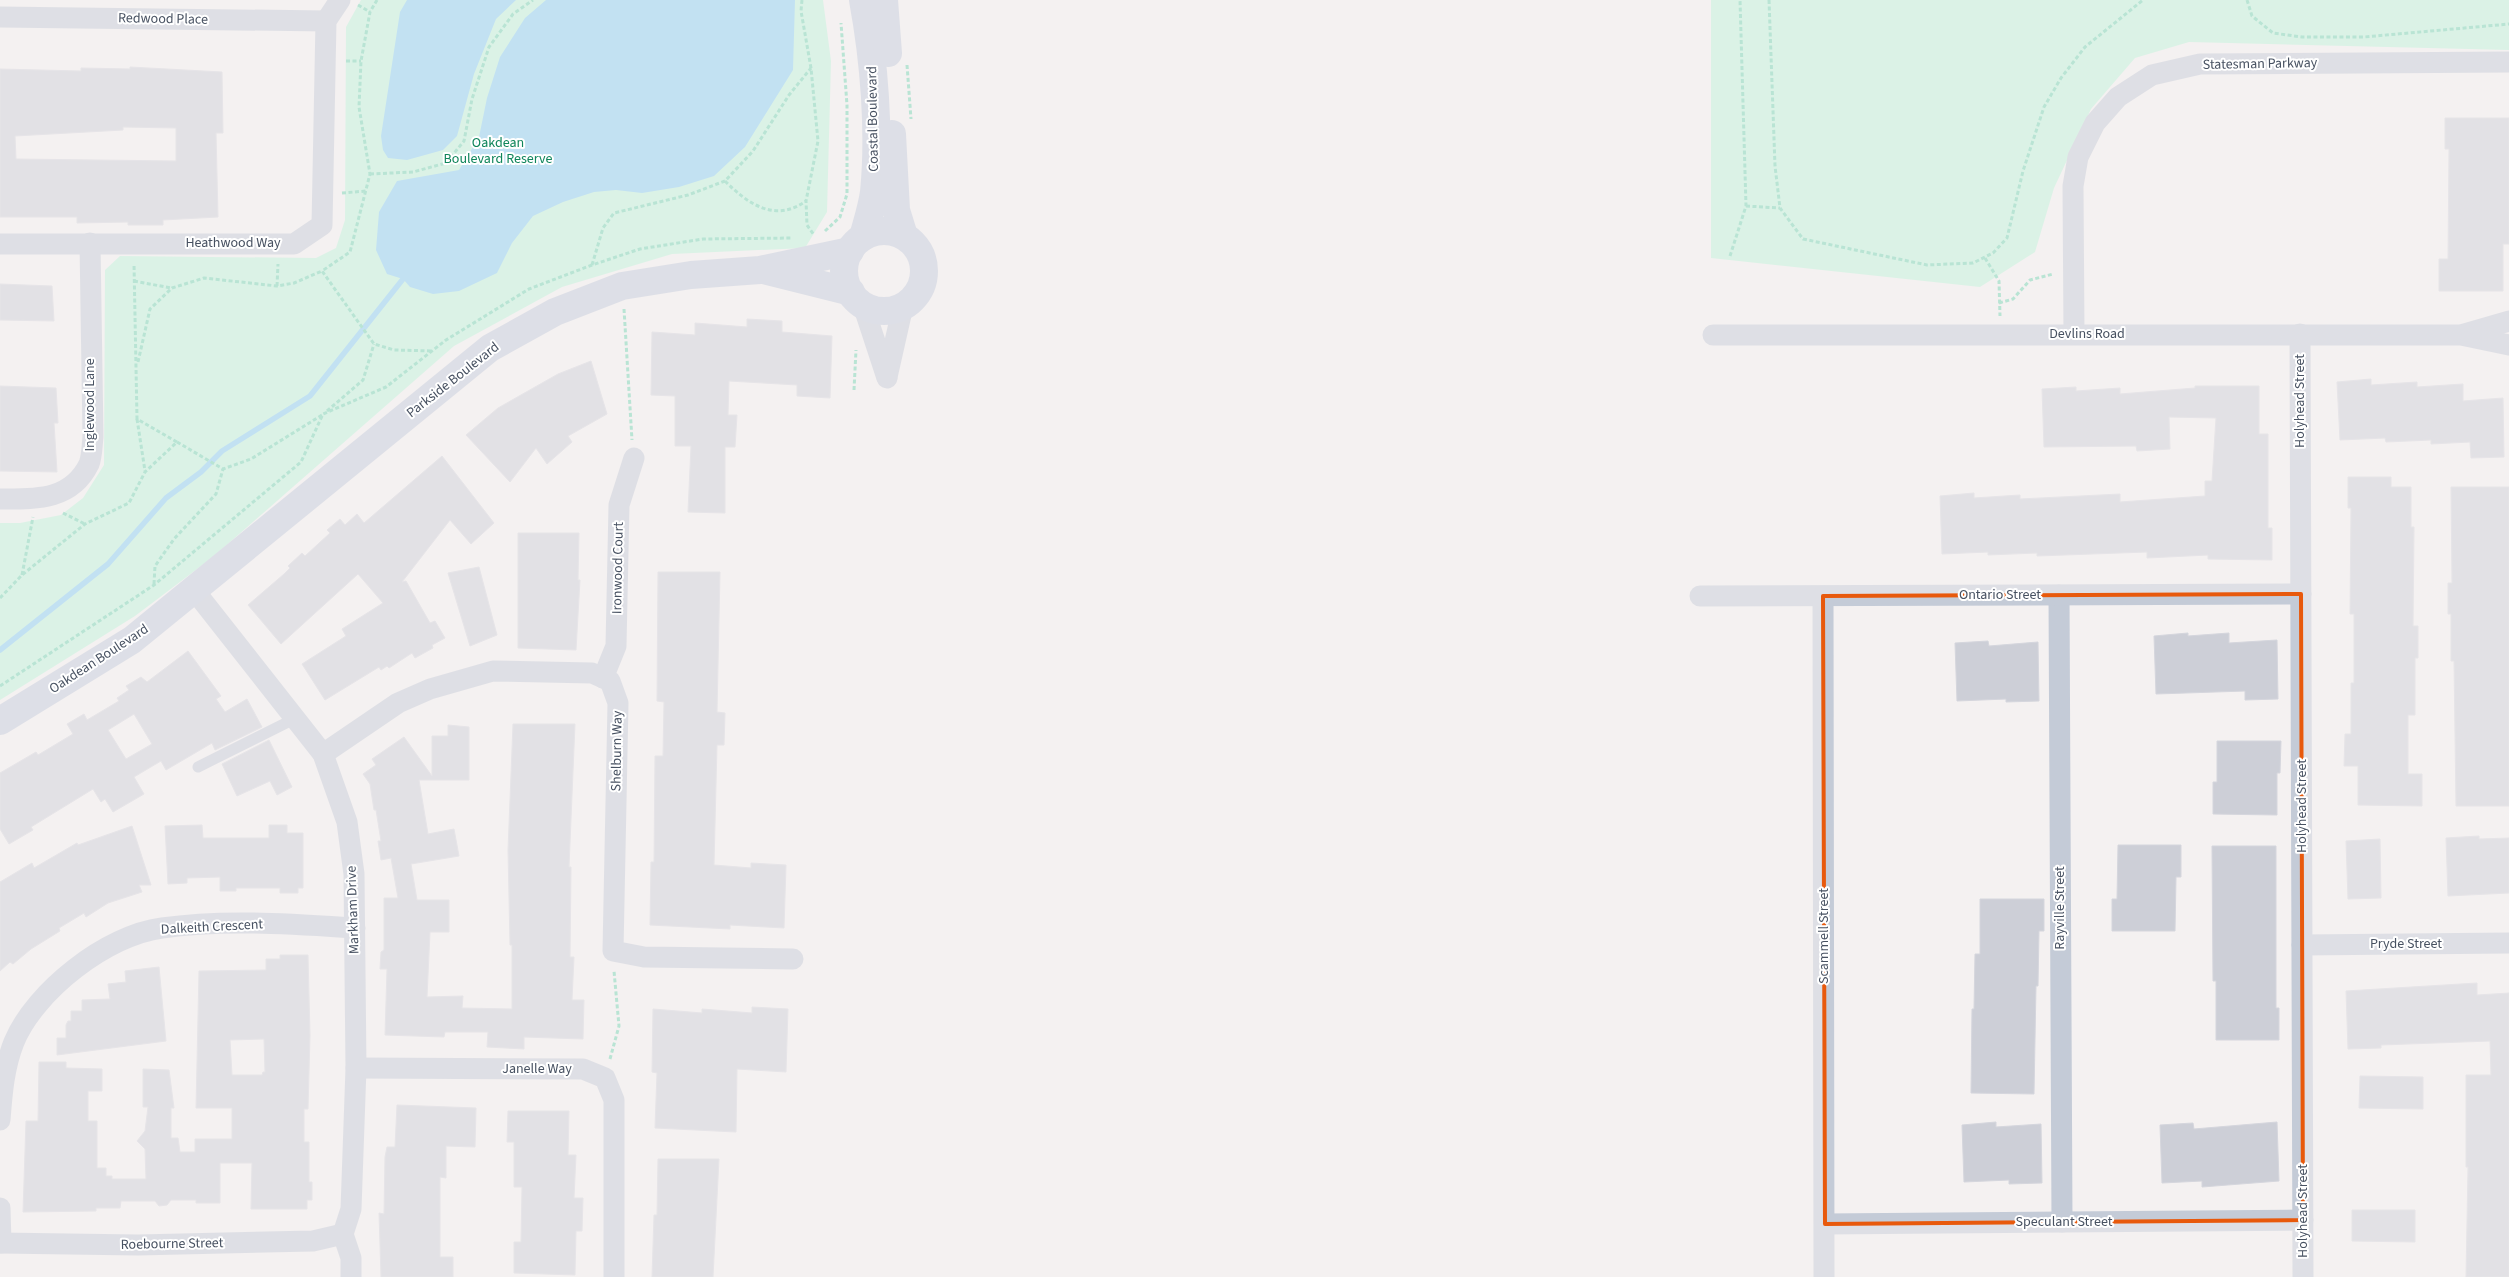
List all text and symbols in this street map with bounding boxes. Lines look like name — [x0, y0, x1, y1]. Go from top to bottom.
street label: Redwood Place — [118, 8, 208, 30]
street label: Statesman Parkway — [2203, 53, 2318, 75]
street label: Coastal Boulevard — [862, 66, 884, 172]
park label: Oakdean Boulevard Reserve — [444, 133, 552, 169]
street label: Heathwood Way — [185, 233, 281, 253]
street label: Devlins Road — [2049, 324, 2125, 344]
street label: Parkside Boulevard — [402, 337, 504, 423]
street label: Holyhead Street — [2290, 354, 2310, 448]
street label: Inglewood Lane — [80, 358, 100, 452]
street label: Ironwood Court — [607, 521, 629, 614]
street label: Ontario Street — [1959, 585, 2041, 605]
street label: Oakdean Boulevard — [45, 619, 153, 699]
street label: Shelburn Way — [606, 710, 628, 791]
street label: Holyhead Street — [2292, 759, 2312, 853]
street label: Markham Drive — [341, 865, 365, 955]
street label: Rayville Street — [2050, 866, 2070, 950]
street label: Scammell Street — [1814, 888, 1834, 984]
street label: Dalkeith Crescent — [160, 914, 264, 940]
street label: Pryde Street — [2370, 934, 2442, 954]
street label: Janelle Way — [502, 1059, 572, 1079]
street label: Holyhead Street — [2293, 1164, 2313, 1258]
street label: Speculant Street — [2015, 1212, 2113, 1232]
street label: Roebourne Street — [121, 1233, 224, 1255]

